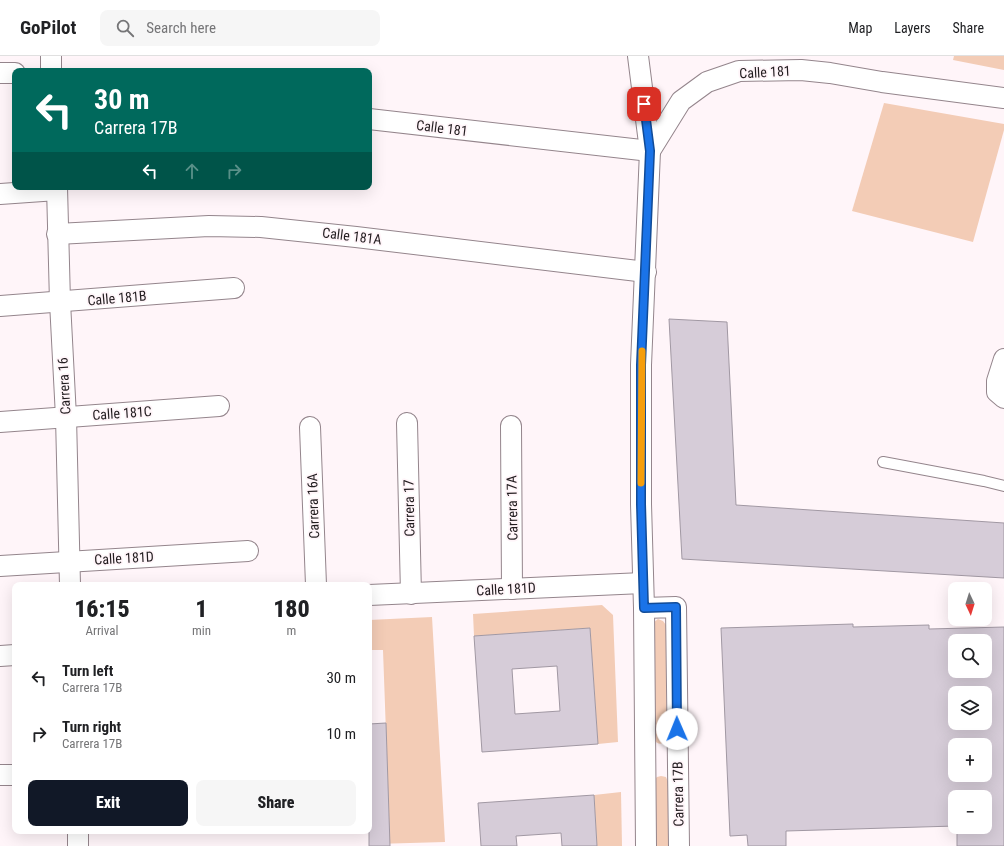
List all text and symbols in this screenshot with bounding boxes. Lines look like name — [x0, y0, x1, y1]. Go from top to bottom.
search box — [100, 10, 380, 46]
text: GoPilot — [20, 16, 76, 39]
icon: search — [114, 17, 136, 39]
text: Search here — [146, 19, 216, 37]
text: Map — [848, 20, 872, 36]
text: Layers — [894, 20, 931, 36]
text: Share — [953, 20, 984, 36]
street label: Calle 181 — [739, 63, 791, 81]
text: 30 m — [94, 83, 150, 116]
icon: left — [28, 84, 80, 136]
pin — [627, 87, 661, 121]
icon: arrive — [633, 93, 655, 115]
text: Carrera 17B — [94, 117, 178, 138]
street label: Calle 181 — [415, 117, 469, 139]
icon: left — [139, 160, 161, 182]
icon: ahead — [181, 160, 203, 182]
icon: right — [223, 160, 245, 182]
street label: Calle 181A — [321, 224, 383, 248]
street label: Calle 181B — [87, 287, 147, 309]
street label: Carrera 16 — [55, 357, 73, 415]
street label: Calle 181C — [92, 403, 152, 423]
street label: Carrera 16A — [304, 473, 322, 539]
street label: Carrera 17A — [503, 475, 521, 541]
street label: Carrera 17 — [400, 479, 417, 537]
street label: Calle 181D — [94, 548, 154, 568]
street label: Calle 181D — [476, 579, 536, 599]
north arrow — [948, 582, 992, 626]
map controls — [948, 582, 992, 834]
text: 16:15 — [74, 595, 130, 623]
text: 1 — [195, 595, 208, 623]
text: 180 — [273, 595, 310, 623]
text: Arrival — [85, 623, 119, 638]
text: min — [192, 623, 211, 638]
text: m — [287, 623, 296, 638]
button: search — [948, 634, 992, 678]
text: Turn left — [62, 662, 113, 680]
icon: left — [28, 667, 50, 689]
text: 30 m — [326, 669, 356, 687]
text: Carrera 17B — [62, 680, 122, 695]
button: layers — [948, 686, 992, 730]
position arrow — [656, 708, 698, 750]
text: Turn right — [62, 718, 121, 736]
icon: right — [28, 723, 50, 745]
text: 10 m — [326, 725, 356, 743]
text: Carrera 17B — [62, 736, 122, 751]
button: + — [948, 738, 992, 782]
street label: Carrera 17B — [669, 761, 687, 827]
button: Exit — [28, 780, 188, 826]
button: Share — [196, 780, 356, 826]
button: − — [948, 790, 992, 834]

